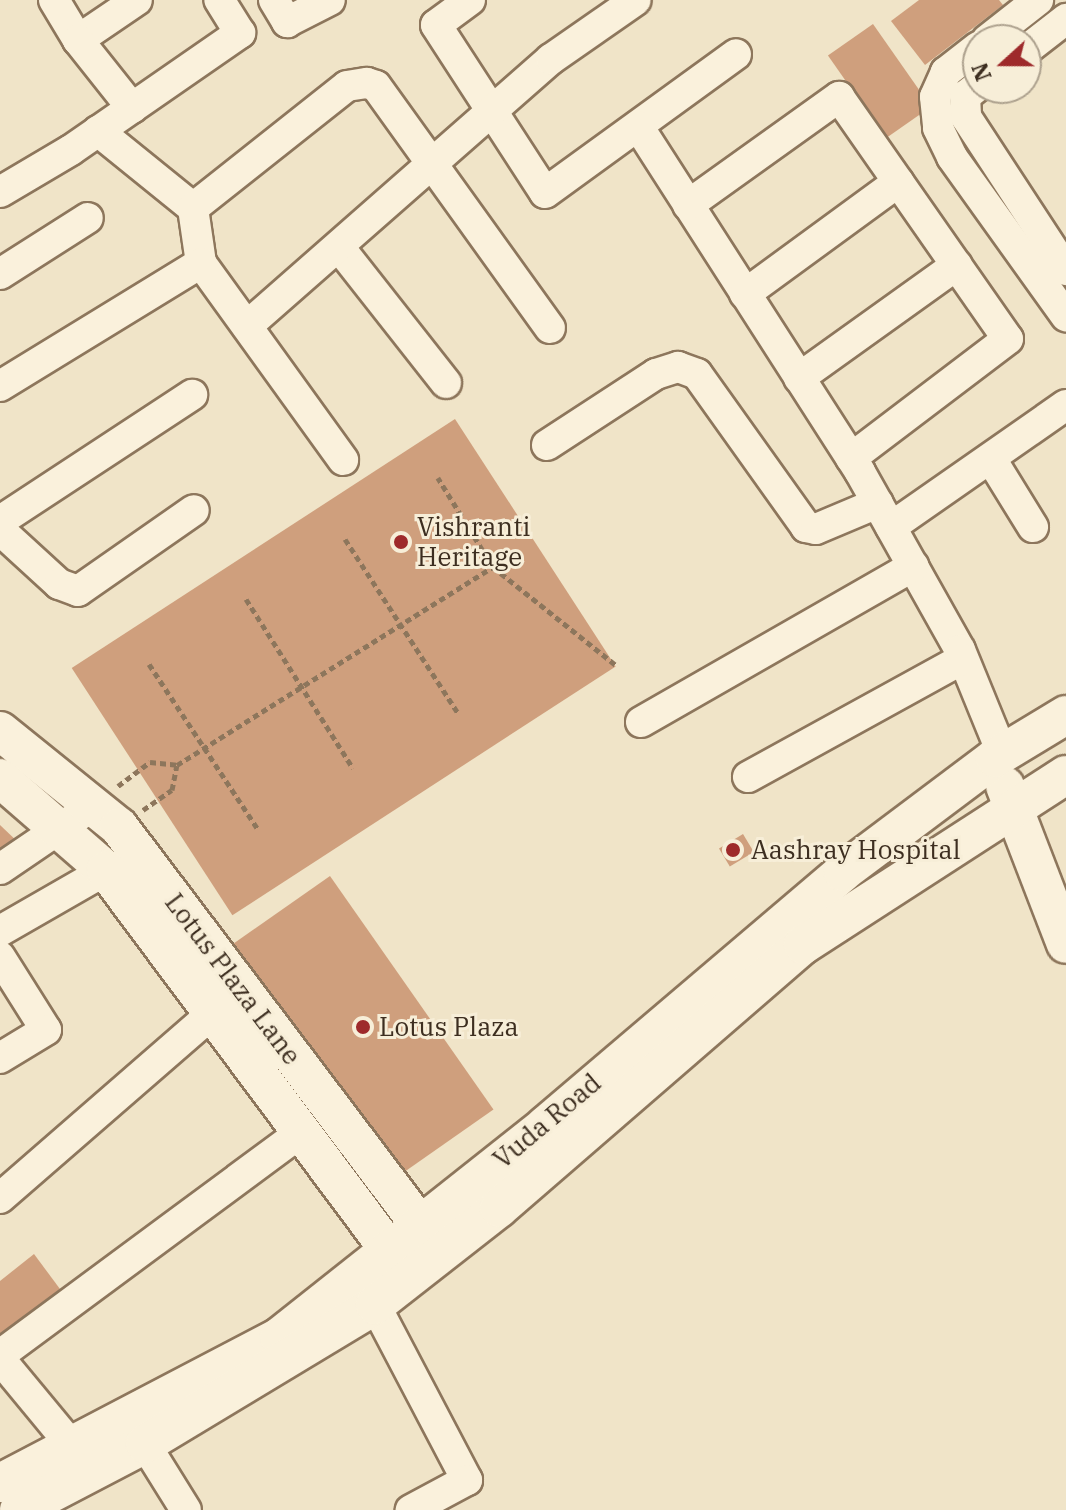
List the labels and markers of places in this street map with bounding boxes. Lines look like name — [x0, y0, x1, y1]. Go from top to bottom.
place label: Vishranti Heritage — [417, 511, 531, 572]
marker: Vishranti Heritage — [392, 533, 410, 551]
place label: Aashray Hospital — [751, 834, 960, 866]
marker: Aashray Hospital — [722, 839, 744, 861]
place label: Lotus Plaza — [379, 1011, 519, 1043]
marker: Lotus Plaza — [354, 1018, 372, 1036]

